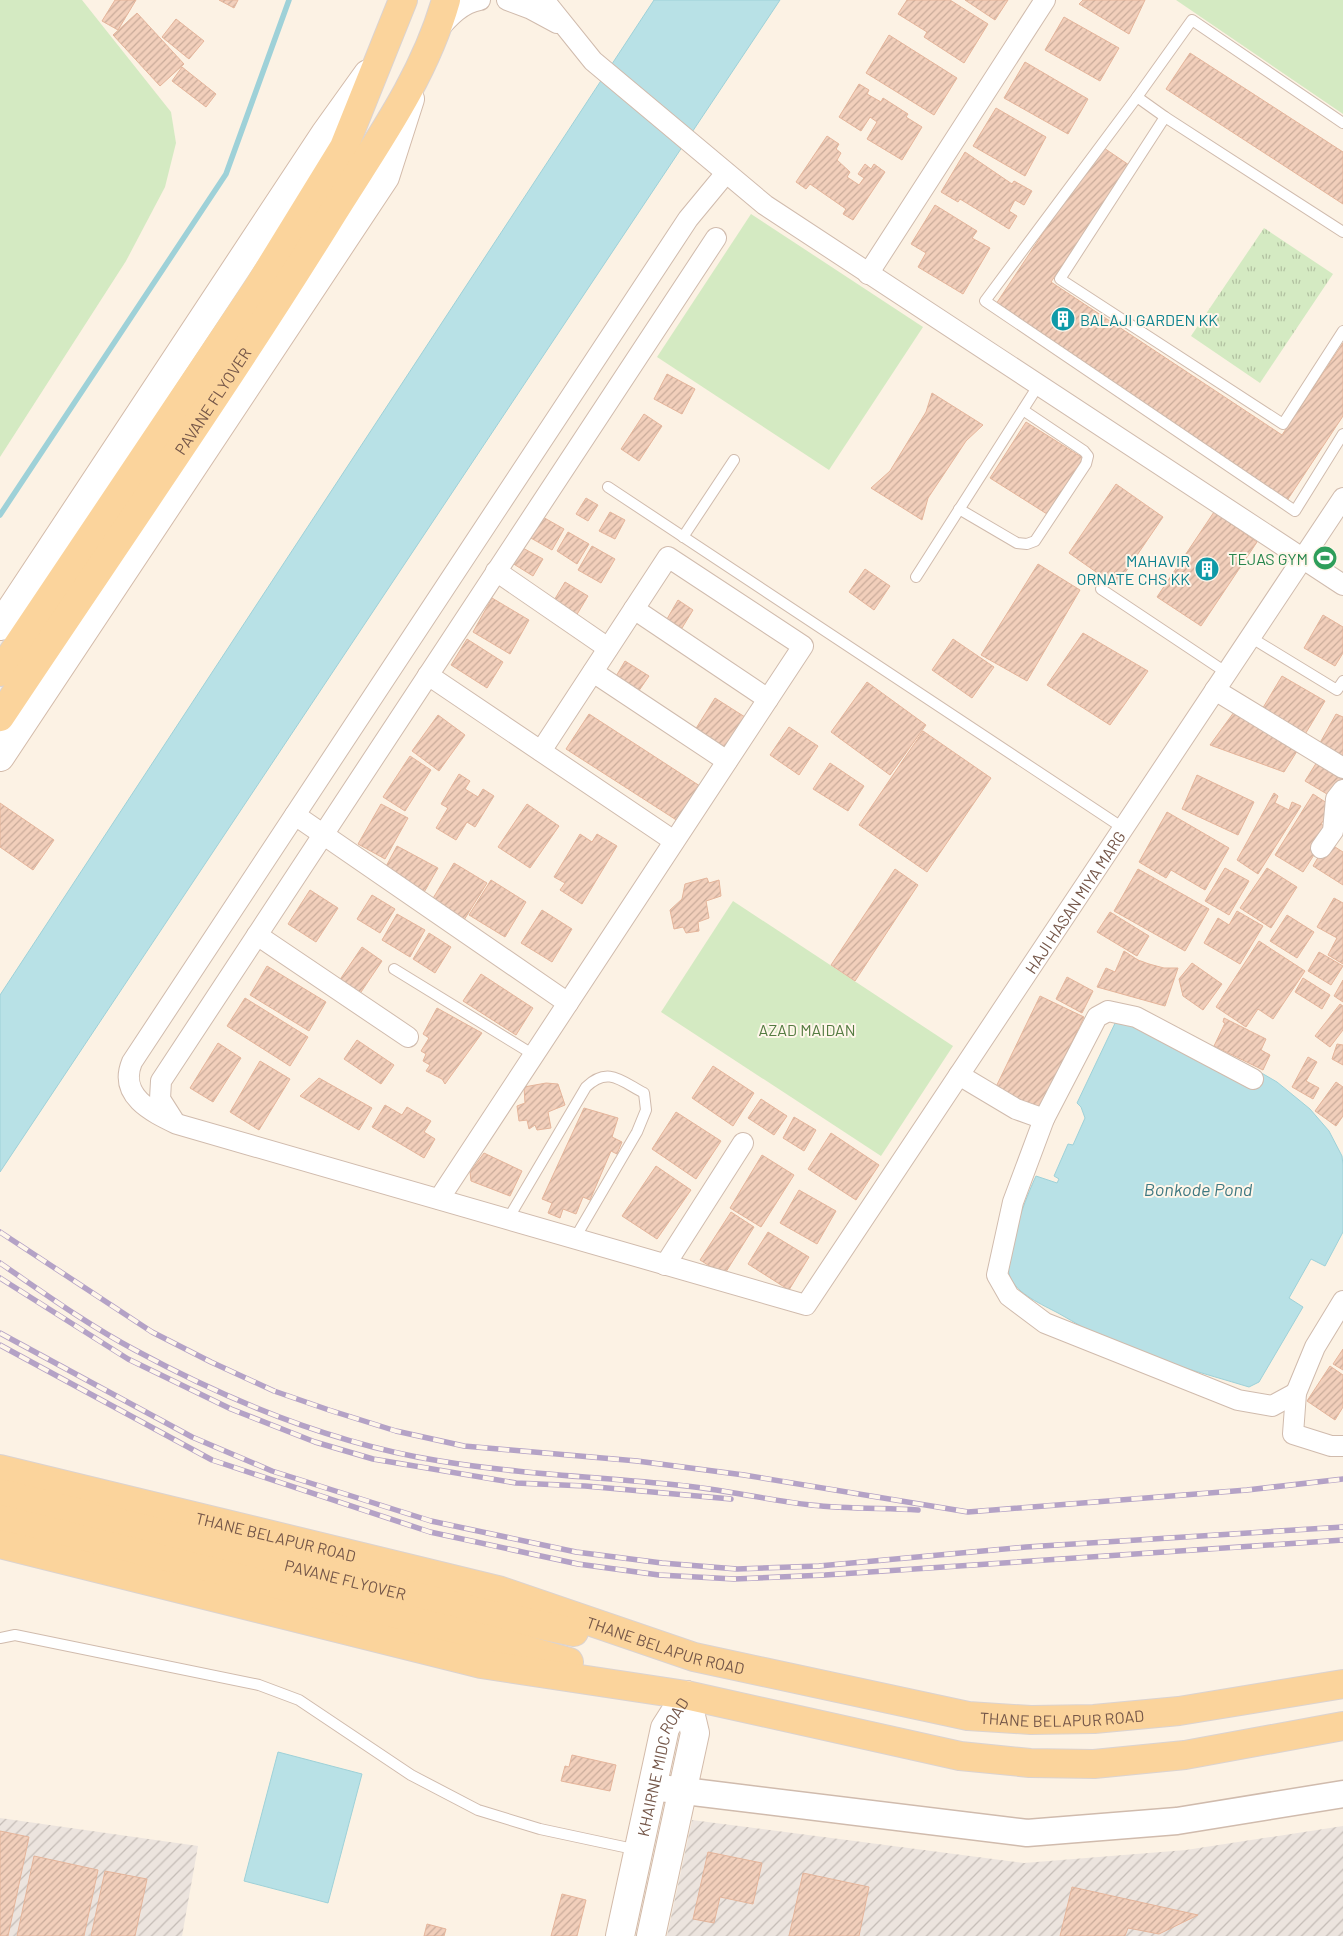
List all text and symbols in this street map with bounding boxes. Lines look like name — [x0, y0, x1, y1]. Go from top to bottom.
building icon: BALAJI GARDEN KK — [1050, 306, 1076, 332]
place label: BALAJI GARDEN KK — [1080, 310, 1218, 329]
street label: PAVANE FLYOVER — [170, 343, 254, 458]
sports icon: TEJAS GYM — [1312, 545, 1338, 571]
place label: TEJAS GYM — [1228, 549, 1308, 568]
place label: MAHAVIR ORNATE CHS KK — [1077, 551, 1190, 588]
building icon: MAHAVIR ORNATE CHS KK — [1194, 556, 1220, 582]
street label: HAJI HASAN MIYA MARG — [1020, 827, 1129, 977]
park label: AZAD MAIDAN — [759, 1020, 855, 1039]
water label: Bonkode Pond — [1144, 1178, 1253, 1200]
street label: THANE BELAPUR ROAD — [194, 1507, 358, 1565]
street label: PAVANE FLYOVER — [283, 1555, 408, 1603]
street label: THANE BELAPUR ROAD — [584, 1612, 746, 1677]
street label: KHAIRNE MIDC ROAD — [632, 1694, 692, 1838]
street label: THANE BELAPUR ROAD — [979, 1705, 1145, 1730]

